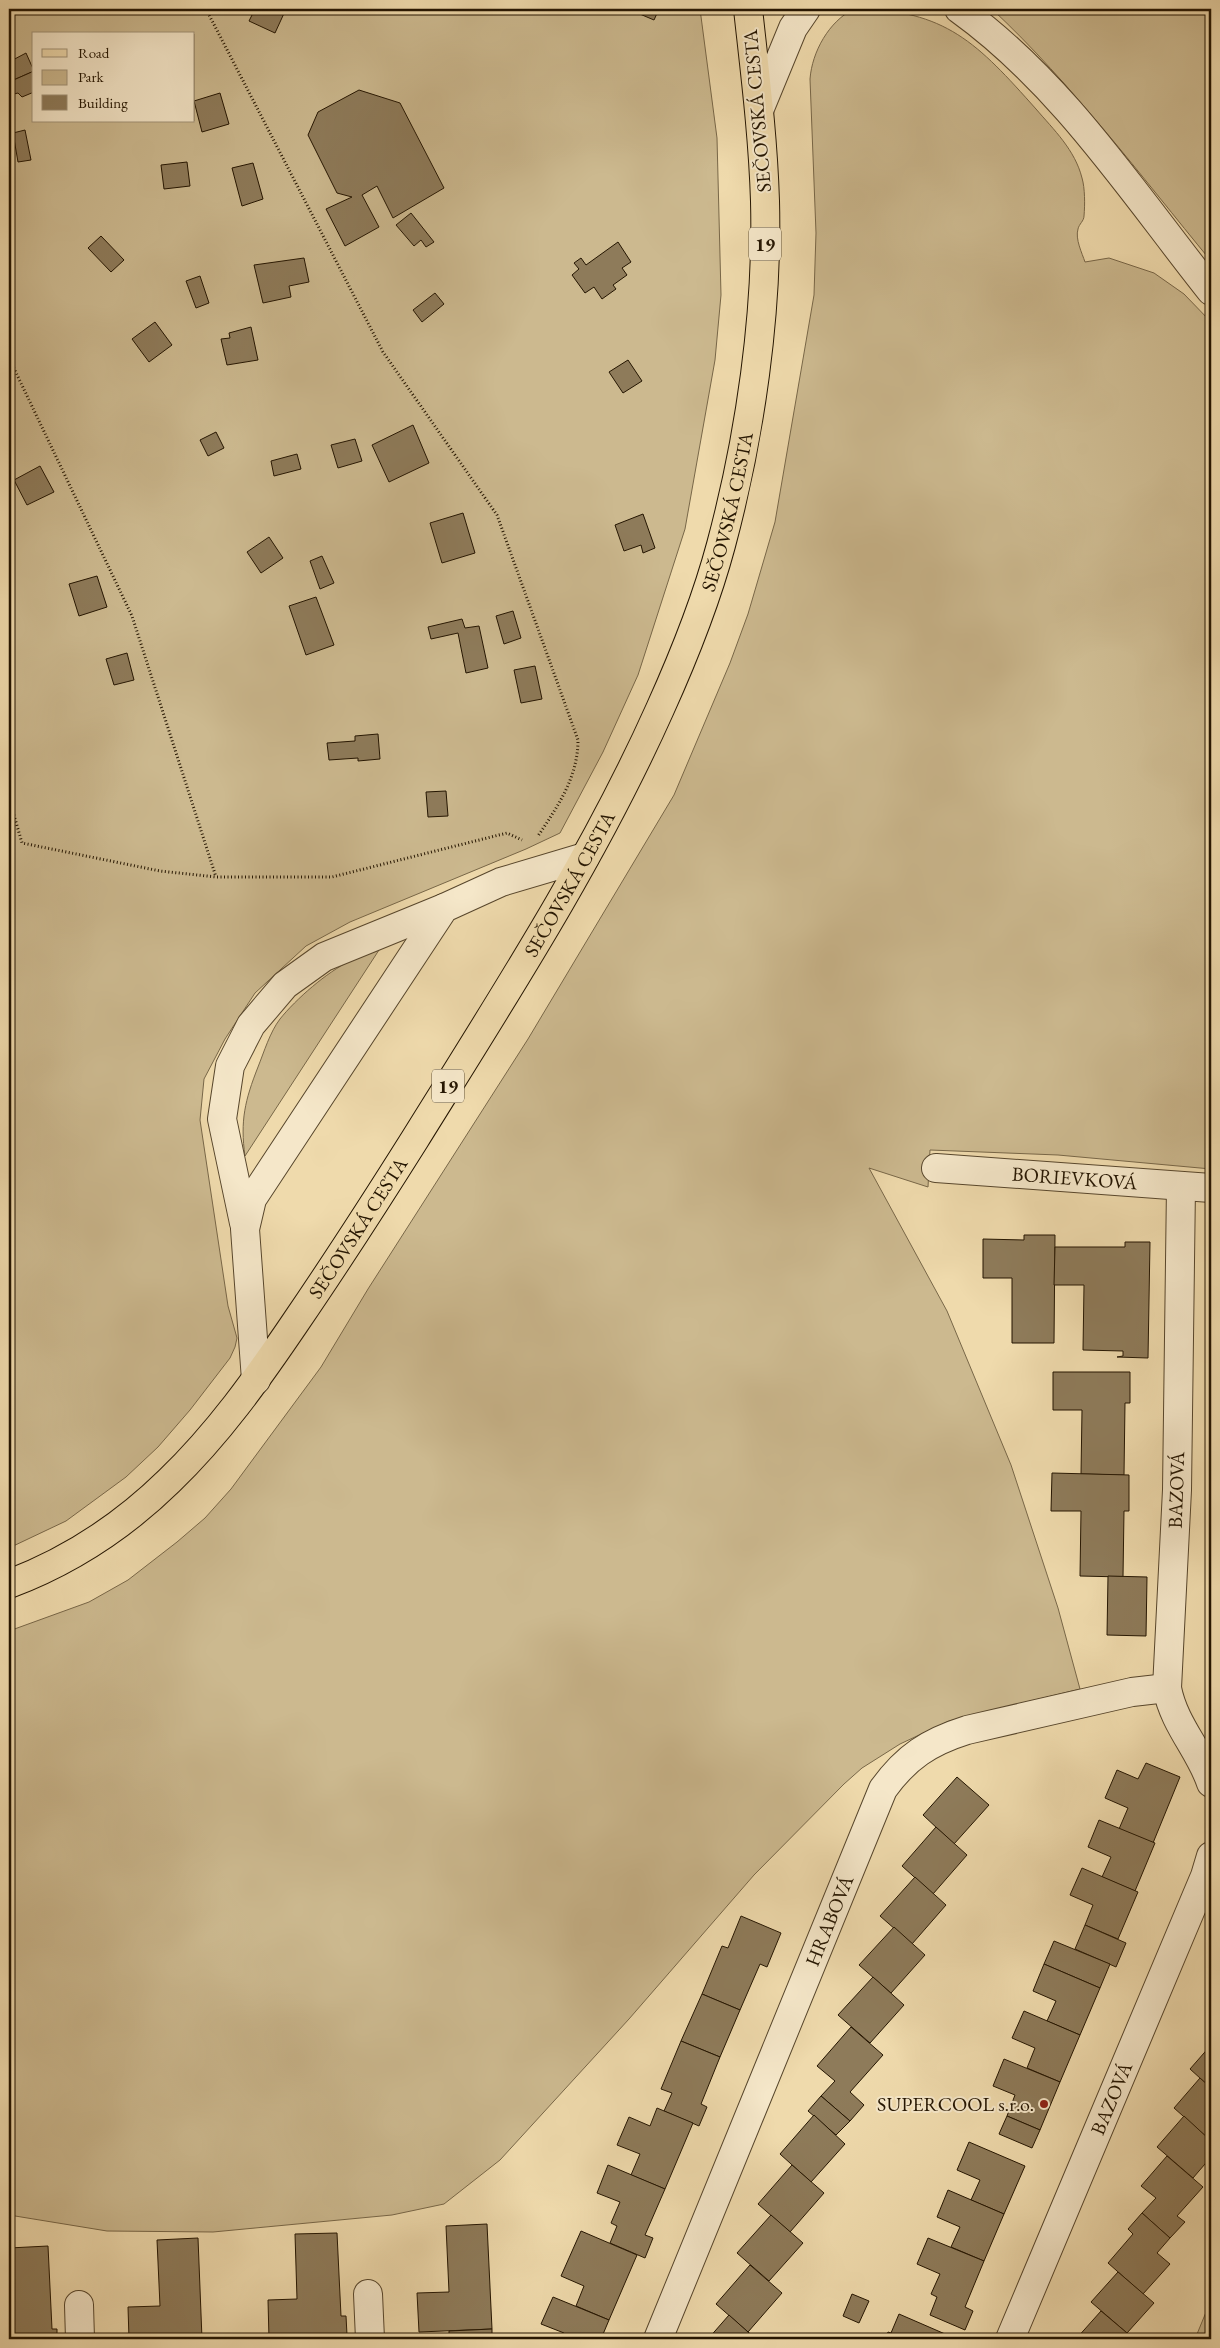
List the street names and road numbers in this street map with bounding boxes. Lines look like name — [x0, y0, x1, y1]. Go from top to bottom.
street label: SEČOVSKÁ CESTA — [737, 28, 777, 193]
road number: 19 — [749, 228, 781, 260]
street label: SEČOVSKÁ CESTA — [695, 430, 759, 595]
street label: SEČOVSKÁ CESTA — [518, 807, 621, 962]
road number: 19 — [432, 1070, 464, 1102]
street label: SEČOVSKÁ CESTA — [302, 1152, 413, 1304]
street label: BORIEVKOVÁ — [1011, 1161, 1138, 1196]
street label: BAZOVÁ — [1162, 1451, 1190, 1529]
street label: HRABOVÁ — [799, 1871, 859, 1970]
street label: BAZOVÁ — [1084, 2058, 1138, 2139]

